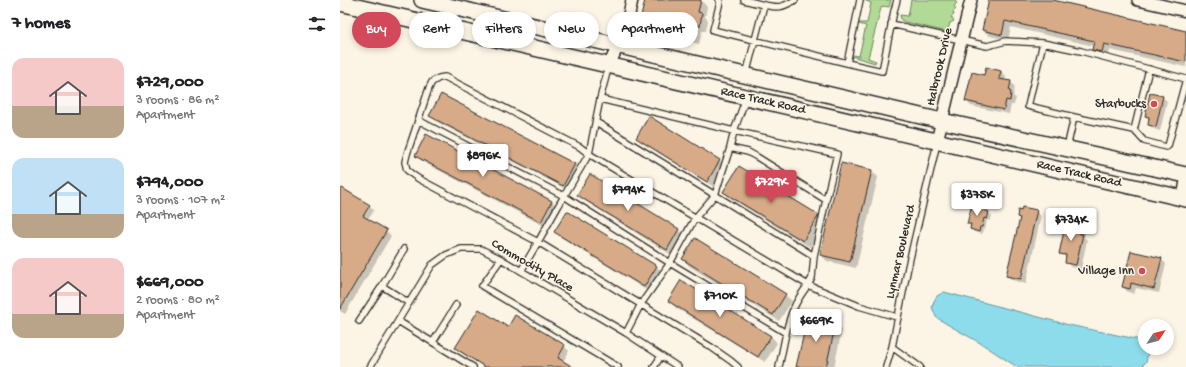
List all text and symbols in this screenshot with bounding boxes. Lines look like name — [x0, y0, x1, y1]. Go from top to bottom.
chip: Buy — [352, 12, 401, 48]
chip: Rent — [409, 12, 464, 48]
chip: Filters — [472, 12, 536, 48]
chip: New — [544, 12, 599, 48]
chip: Apartment — [607, 12, 698, 48]
icon: filters — [306, 13, 328, 35]
text: 7 homes — [12, 14, 70, 34]
street label: Halbrook Drive — [924, 26, 956, 108]
text: $729,000 — [136, 73, 204, 93]
icon: home — [44, 74, 92, 122]
street label: Race Track Road — [719, 84, 808, 118]
text: 3 rooms · 86 m² — [136, 93, 219, 108]
place label: Starbucks — [1095, 97, 1147, 112]
marker: Starbucks — [1149, 99, 1159, 109]
text: Apartment — [136, 108, 195, 123]
pin: $896K — [455, 144, 511, 178]
text: $896K — [466, 149, 500, 164]
street label: Race Track Road — [1035, 157, 1124, 191]
pin: $729K — [743, 170, 799, 204]
text: $794,000 — [136, 173, 203, 193]
icon: home — [44, 174, 92, 222]
text: $729K — [755, 175, 787, 190]
pin: $794K — [600, 178, 656, 212]
text: $794K — [612, 183, 644, 198]
pin: $375K — [949, 183, 1005, 217]
text: $375K — [960, 188, 994, 203]
text: 3 rooms · 107 m² — [136, 193, 225, 208]
street label: Lynmar Boulevard — [883, 202, 919, 300]
text: Apartment — [136, 208, 195, 223]
pin: $734K — [1043, 208, 1099, 242]
text: $734K — [1055, 213, 1087, 228]
street label: Commodity Place — [488, 236, 576, 296]
place label: Village Inn — [1077, 264, 1135, 279]
marker: Village Inn — [1137, 266, 1147, 276]
text: $669,000 — [136, 273, 204, 293]
icon: home — [44, 274, 92, 322]
pin: $710K — [692, 284, 748, 318]
text: $710K — [704, 289, 736, 304]
text: 2 rooms · 80 m² — [136, 293, 220, 308]
text: Apartment — [136, 308, 195, 323]
pin: $669K — [788, 309, 844, 343]
text: $669K — [800, 314, 832, 329]
north arrow — [1138, 319, 1174, 355]
map controls — [1138, 319, 1174, 355]

